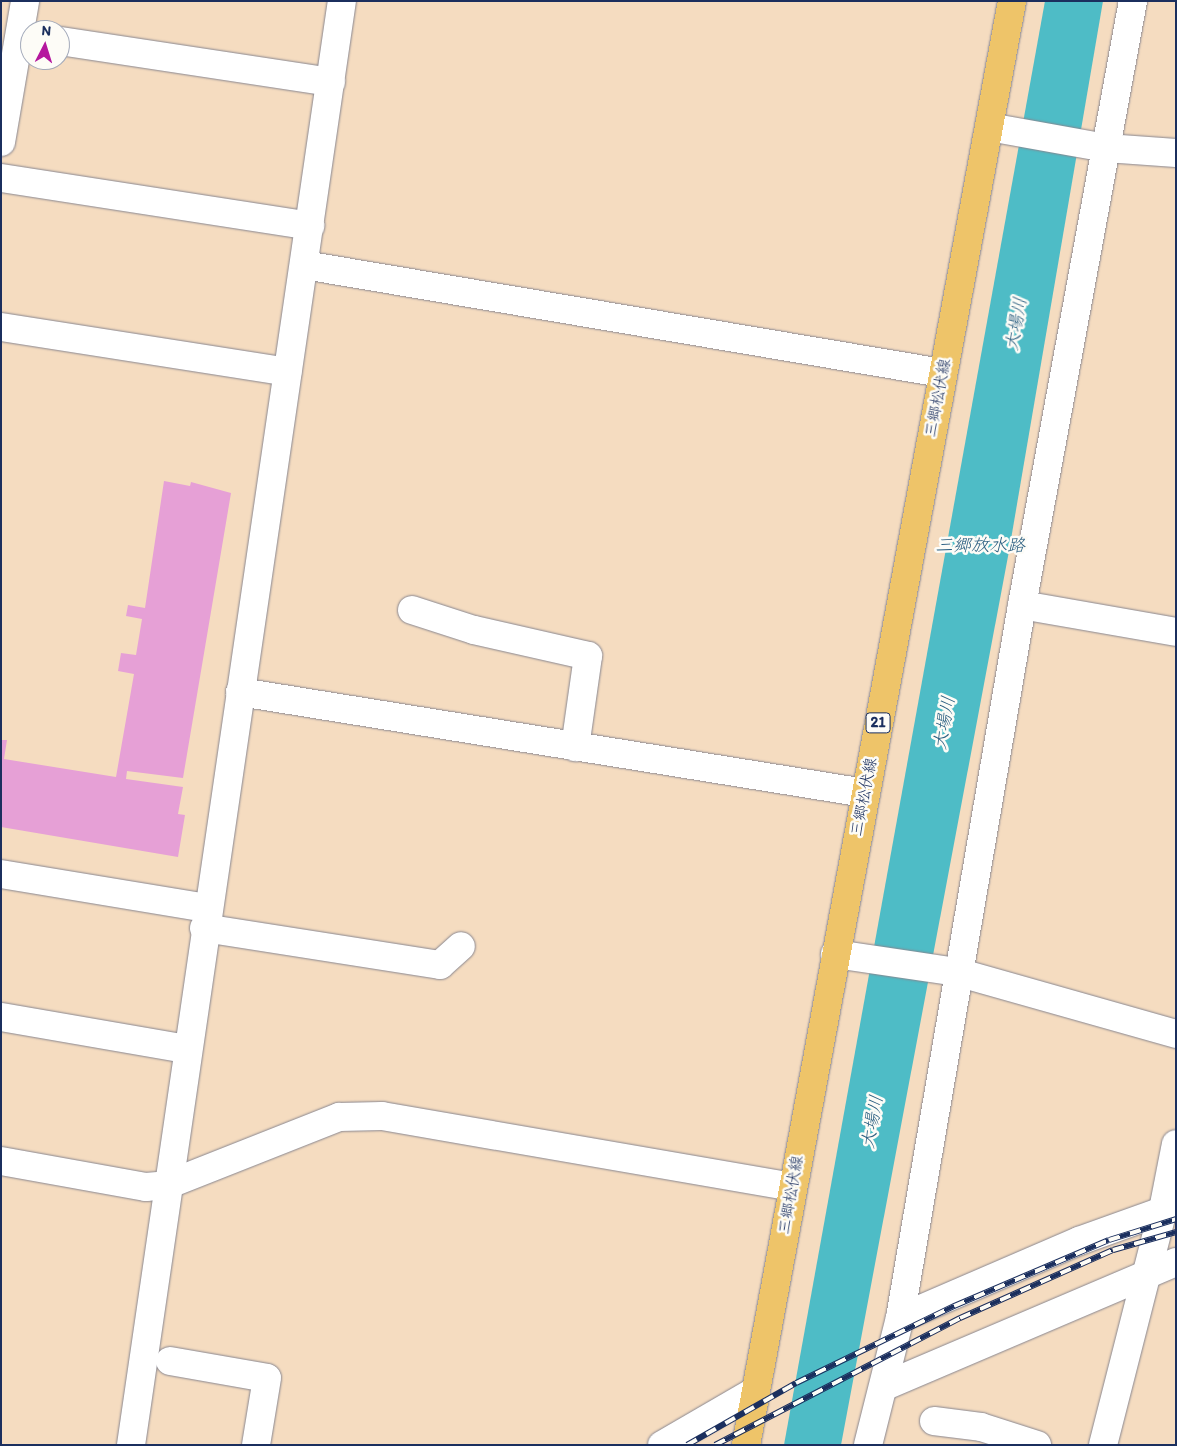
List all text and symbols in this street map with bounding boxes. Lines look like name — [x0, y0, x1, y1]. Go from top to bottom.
north arrow — [20, 20, 70, 70]
text: N — [41, 22, 52, 39]
water label: 大場川 — [1001, 296, 1031, 352]
street label: 三郷松伏線 — [921, 357, 955, 439]
water label: 三郷放水路 — [935, 534, 1025, 556]
water label: 大場川 — [929, 695, 959, 751]
road number: 21 — [866, 710, 890, 736]
street label: 三郷松伏線 — [847, 756, 881, 838]
water label: 大場川 — [857, 1094, 887, 1150]
street label: 三郷松伏線 — [775, 1154, 807, 1236]

